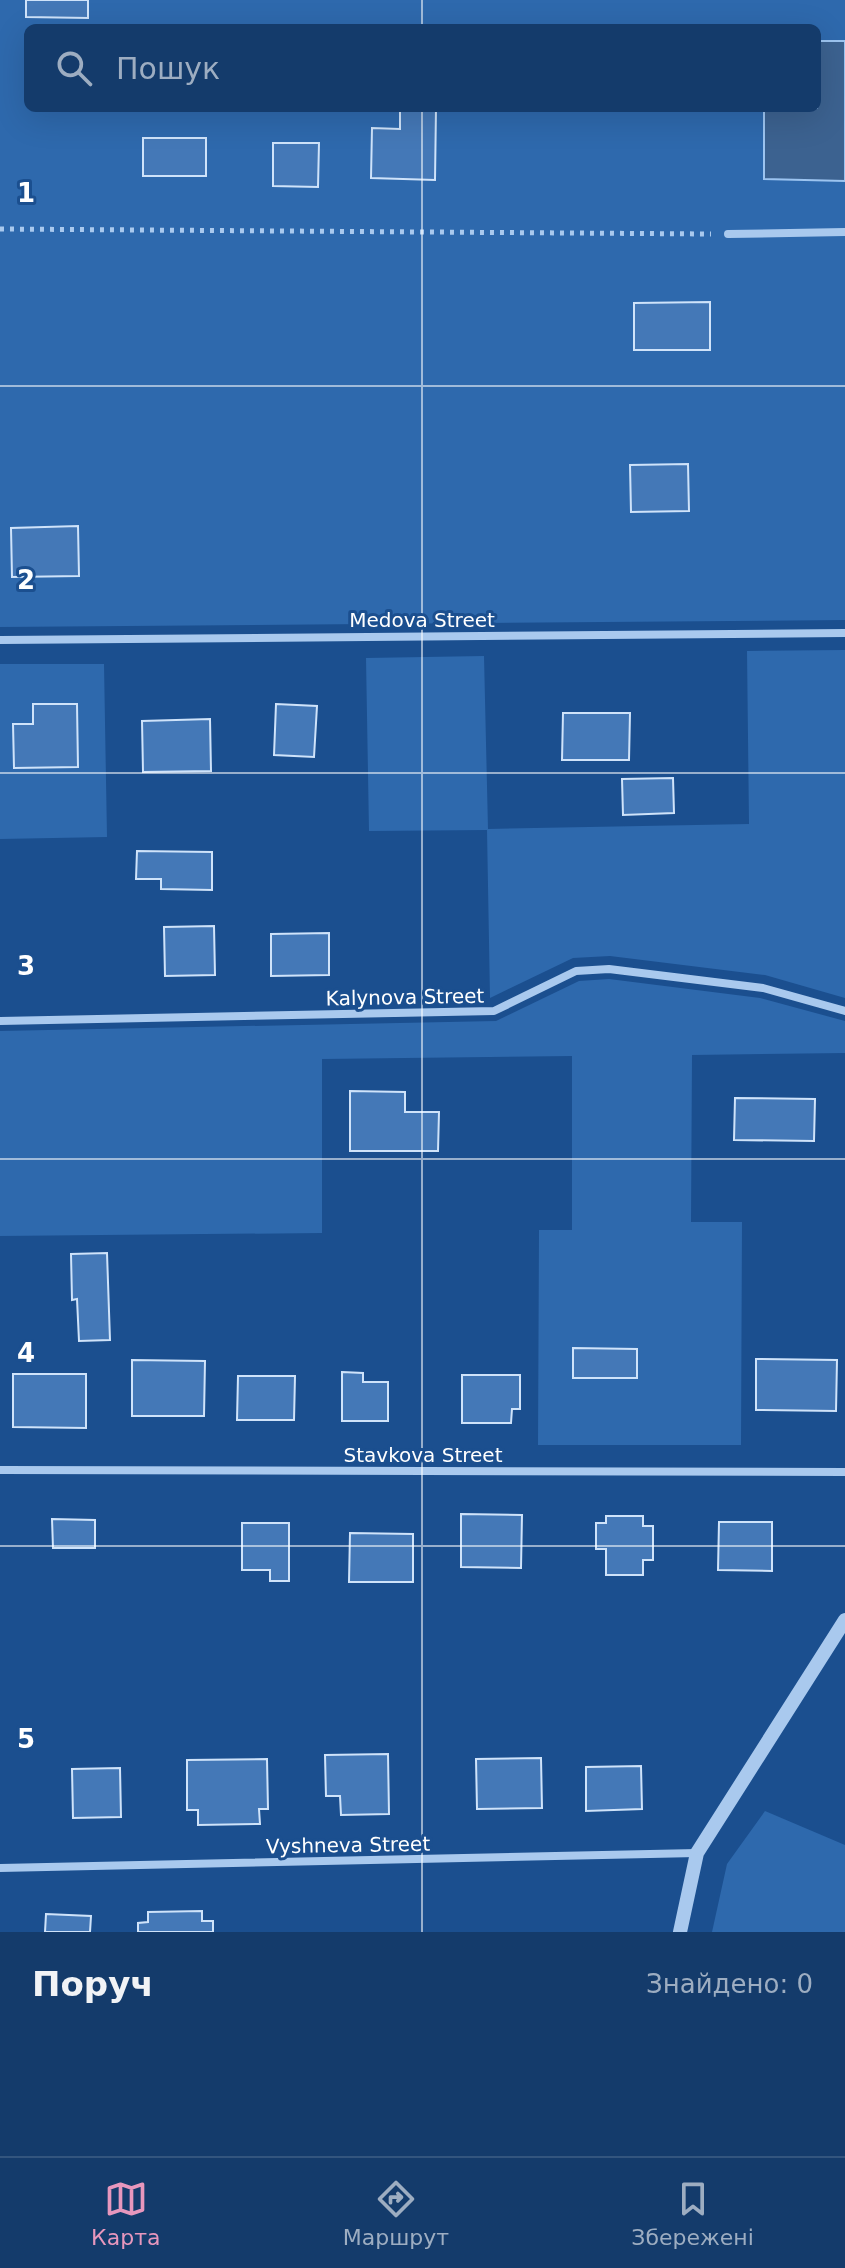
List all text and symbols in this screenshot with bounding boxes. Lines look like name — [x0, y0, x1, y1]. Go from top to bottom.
search box — [24, 24, 821, 112]
icon: search — [52, 46, 96, 90]
text: Пошук — [116, 51, 220, 86]
text: 1 — [17, 178, 35, 208]
text: 2 — [17, 565, 35, 595]
street label: Medova Street — [349, 608, 495, 632]
text: 3 — [17, 951, 35, 981]
street label: Kalynova Street — [326, 984, 485, 1010]
text: 4 — [17, 1338, 35, 1368]
street label: Stavkova Street — [344, 1443, 503, 1467]
text: 5 — [17, 1724, 35, 1754]
street label: Vyshneva Street — [266, 1832, 430, 1858]
text: Поруч — [32, 1964, 154, 2004]
text: Знайдено: 0 — [646, 1969, 813, 1999]
tab: Карта — [91, 2177, 160, 2250]
tab: Маршрут — [343, 2177, 449, 2250]
tab: Збережені — [631, 2177, 754, 2250]

